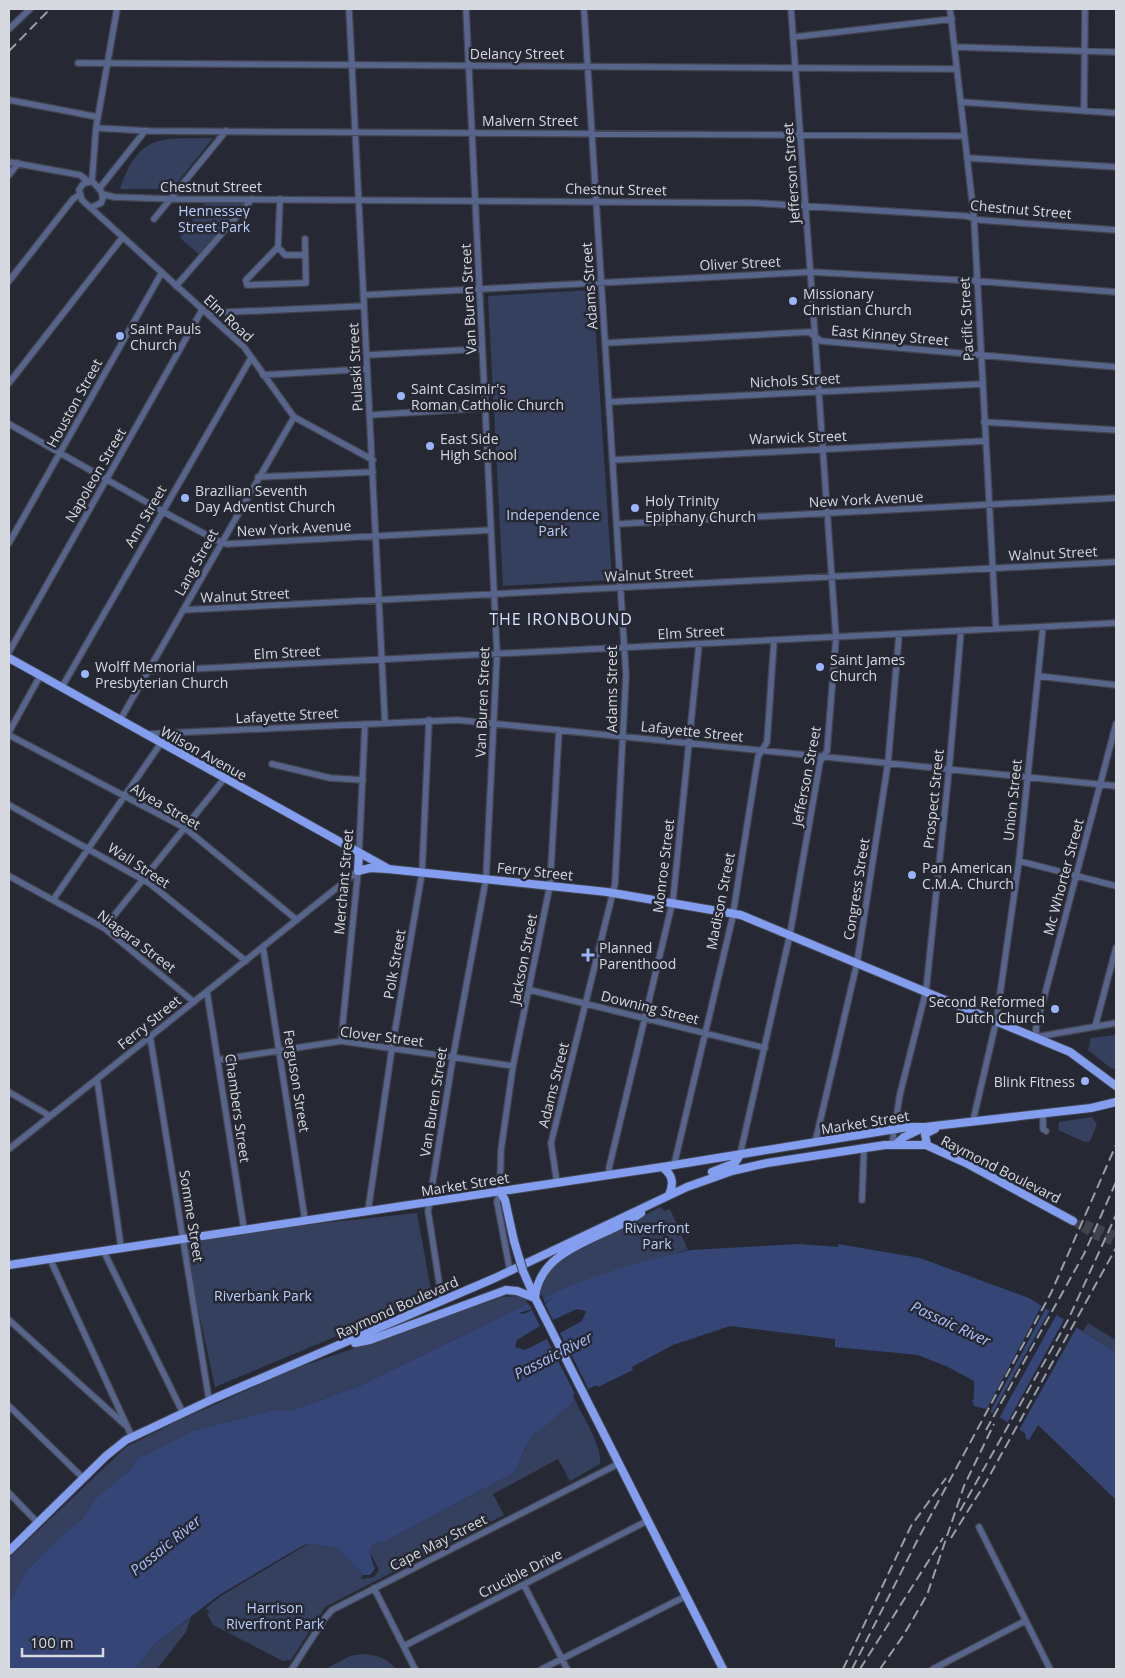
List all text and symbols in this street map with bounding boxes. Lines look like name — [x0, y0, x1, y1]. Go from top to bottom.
street label: Delancy Street — [470, 44, 564, 63]
street label: Malvern Street — [482, 111, 578, 130]
street label: Jefferson Street — [778, 122, 804, 226]
street label: Chestnut Street — [160, 177, 262, 196]
street label: Chestnut Street — [565, 179, 667, 199]
street label: Chestnut Street — [969, 195, 1073, 223]
park label: Hennessey Street Park — [178, 201, 251, 236]
street label: Adams Street — [576, 242, 602, 330]
street label: Van Buren Street — [456, 243, 480, 355]
street label: Oliver Street — [699, 251, 781, 275]
street label: Pacific Street — [954, 276, 978, 362]
place label: Missionary Christian Church — [803, 284, 912, 319]
street label: Elm Road — [200, 290, 258, 346]
marker: Missionary Christian Church — [787, 295, 799, 307]
place label: Saint Pauls Church — [130, 319, 202, 354]
street label: East Kinney Street — [831, 320, 949, 350]
street label: Pulaski Street — [343, 322, 367, 412]
marker: Saint Pauls Church — [114, 330, 126, 342]
street label: Houston Street — [42, 355, 106, 451]
street label: Nichols Street — [749, 368, 841, 392]
place label: Saint Casimir's Roman Catholic Church — [411, 379, 564, 414]
marker: Saint Casimir's Roman Catholic Church — [395, 390, 407, 402]
street label: Napoleon Street — [60, 424, 130, 526]
street label: Warwick Street — [749, 426, 847, 448]
place label: East Side High School — [440, 429, 517, 464]
marker: East Side High School — [424, 440, 436, 452]
street label: Ann Street — [120, 481, 170, 551]
place label: Brazilian Seventh Day Adventist Church — [195, 481, 335, 516]
street label: New York Avenue — [808, 487, 924, 511]
place label: Holy Trinity Epiphany Church — [645, 491, 756, 526]
marker: Brazilian Seventh Day Adventist Church — [179, 492, 191, 504]
marker: Holy Trinity Epiphany Church — [629, 502, 641, 514]
park label: Independence Park — [506, 505, 600, 540]
street label: New York Avenue — [236, 516, 352, 540]
street label: Lang Street — [170, 525, 222, 599]
street label: Walnut Street — [1008, 541, 1098, 565]
street label: Walnut Street — [604, 562, 694, 586]
street label: Walnut Street — [200, 583, 290, 607]
district label: THE IRONBOUND — [489, 608, 633, 630]
street label: Elm Street — [657, 621, 725, 643]
street label: Elm Street — [253, 641, 321, 663]
street label: Adams Street — [602, 645, 621, 733]
street label: Van Buren Street — [471, 646, 493, 758]
place label: Saint James Church — [830, 650, 906, 685]
place label: Wolff Memorial Presbyterian Church — [95, 657, 228, 692]
marker: Saint James Church — [814, 661, 826, 673]
marker: Wolff Memorial Presbyterian Church — [79, 668, 91, 680]
street label: Lafayette Street — [235, 703, 339, 727]
street label: Lafayette Street — [640, 716, 744, 746]
street label: Wilson Avenue — [157, 721, 251, 785]
street label: Jefferson Street — [787, 725, 825, 829]
street label: Prospect Street — [918, 748, 948, 850]
street label: Union Street — [998, 758, 1026, 842]
street label: Alyea Street — [128, 778, 204, 834]
street label: Mc Whorter Street — [1038, 817, 1088, 937]
street label: Monroe Street — [648, 818, 678, 914]
street label: Merchant Street — [329, 829, 357, 935]
street label: Congress Street — [839, 837, 873, 941]
street label: Wall Street — [104, 838, 174, 892]
street label: Madison Street — [701, 851, 739, 951]
street label: Ferry Street — [496, 858, 574, 884]
place label: Pan American C.M.A. Church — [922, 858, 1014, 893]
marker: Pan American C.M.A. Church — [906, 869, 918, 881]
street label: Niagara Street — [94, 905, 180, 977]
street label: Jackson Street — [505, 912, 541, 1008]
street label: Polk Street — [379, 928, 409, 1000]
place label: Planned Parenthood — [599, 938, 676, 973]
marker: Planned Parenthood — [581, 948, 595, 962]
street label: Downing Street — [599, 986, 701, 1028]
street label: Ferry Street — [113, 991, 185, 1053]
place label: Second Reformed Dutch Church — [929, 992, 1045, 1027]
marker: Second Reformed Dutch Church — [1049, 1003, 1061, 1015]
street label: Clover Street — [339, 1021, 425, 1051]
street label: Ferguson Street — [280, 1028, 314, 1134]
street label: Adams Street — [533, 1040, 573, 1130]
street label: Van Buren Street — [415, 1046, 451, 1158]
street label: Chambers Street — [221, 1052, 255, 1164]
place label: Blink Fitness — [994, 1072, 1075, 1091]
marker: Blink Fitness — [1079, 1075, 1091, 1087]
street label: Market Street — [820, 1106, 910, 1138]
street label: Raymond Boulevard — [938, 1131, 1064, 1207]
street label: Market Street — [420, 1168, 510, 1200]
street label: Somme Street — [175, 1169, 209, 1263]
park label: Riverfront Park — [624, 1218, 690, 1253]
street label: Raymond Boulevard — [333, 1271, 461, 1343]
park label: Riverbank Park — [214, 1286, 313, 1305]
water label: Passaic River — [908, 1296, 995, 1351]
water label: Passaic River — [510, 1326, 597, 1383]
street label: Cape May Street — [386, 1509, 490, 1575]
water label: Passaic River — [125, 1510, 205, 1580]
street label: Crucible Drive — [475, 1544, 565, 1602]
park label: Harrison Riverfront Park — [226, 1598, 325, 1633]
scale bar — [22, 1626, 104, 1658]
text: 100 m — [30, 1632, 74, 1652]

